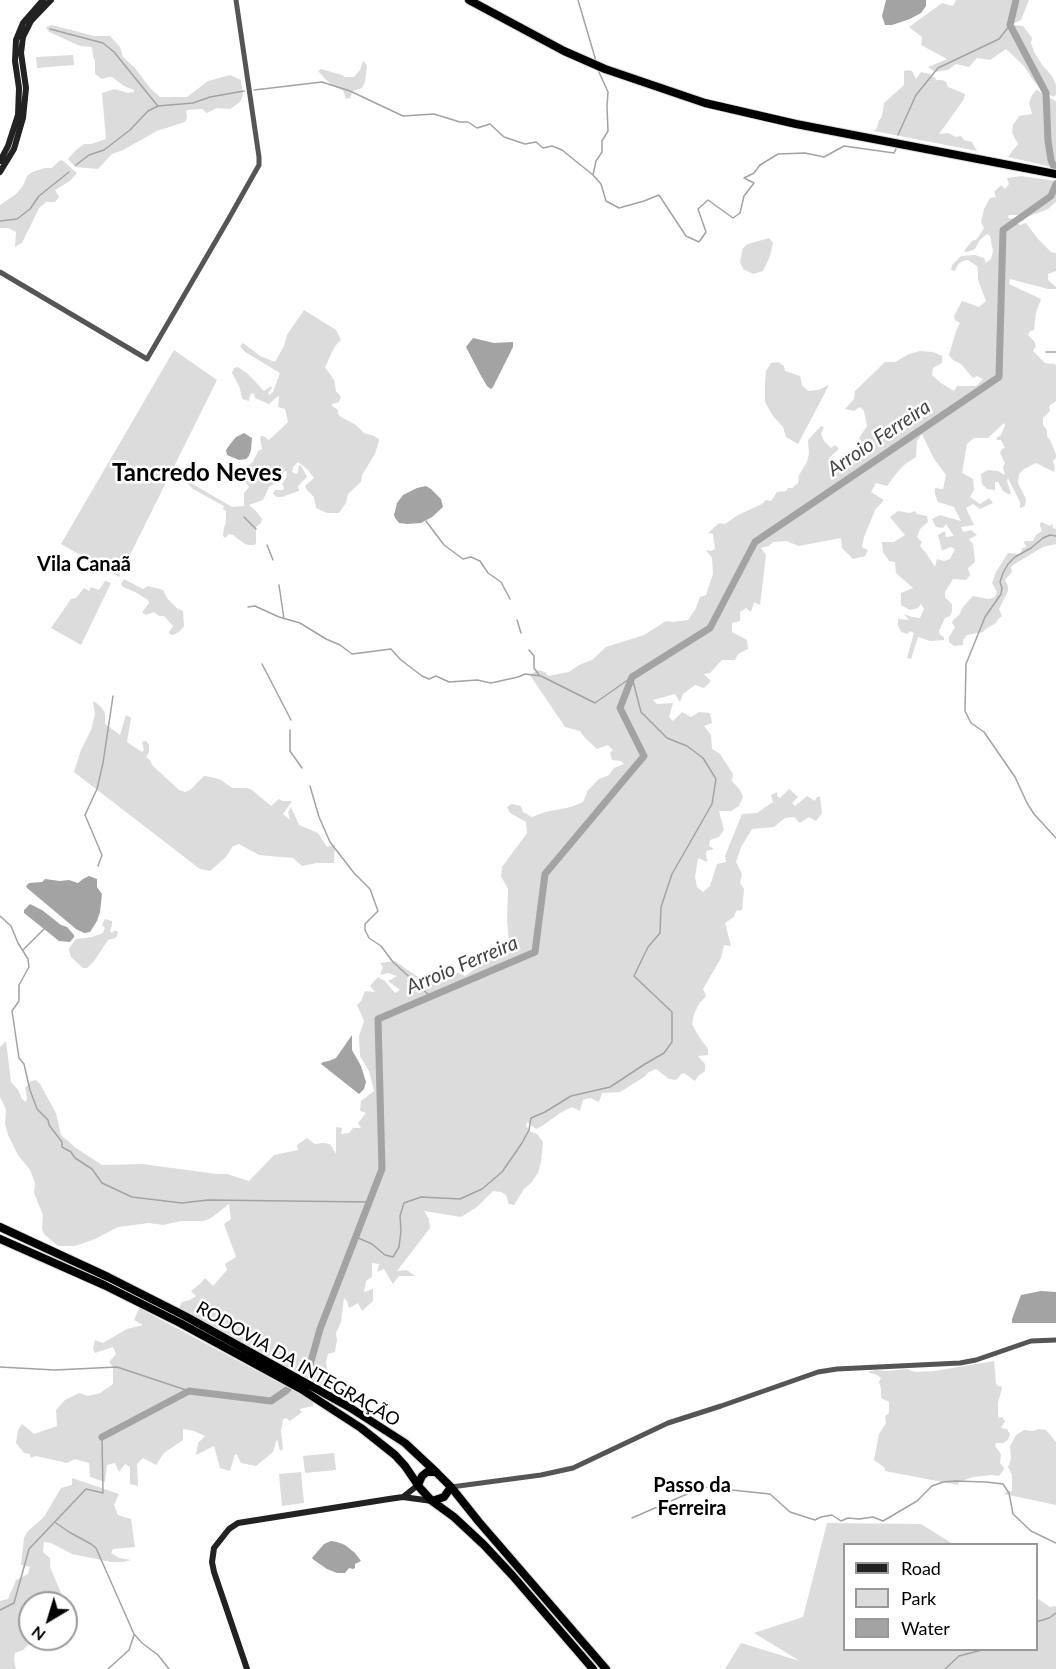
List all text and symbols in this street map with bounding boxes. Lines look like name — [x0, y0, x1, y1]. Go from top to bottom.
water label: Arroio Ferreira — [823, 395, 935, 481]
district label: Tancredo Neves — [112, 459, 282, 487]
district label: Vila Canaã — [37, 553, 131, 577]
water label: Arroio Ferreira — [402, 931, 522, 999]
street label: RODOVIA DA INTEGRAÇÃO — [192, 1297, 404, 1431]
district label: Passo da Ferreira — [653, 1474, 731, 1521]
legend — [843, 1543, 1038, 1651]
text: Road — [901, 1557, 941, 1579]
text: Park — [901, 1587, 936, 1609]
north arrow — [18, 1591, 78, 1651]
text: Water — [901, 1617, 950, 1639]
text: N — [27, 1623, 49, 1645]

